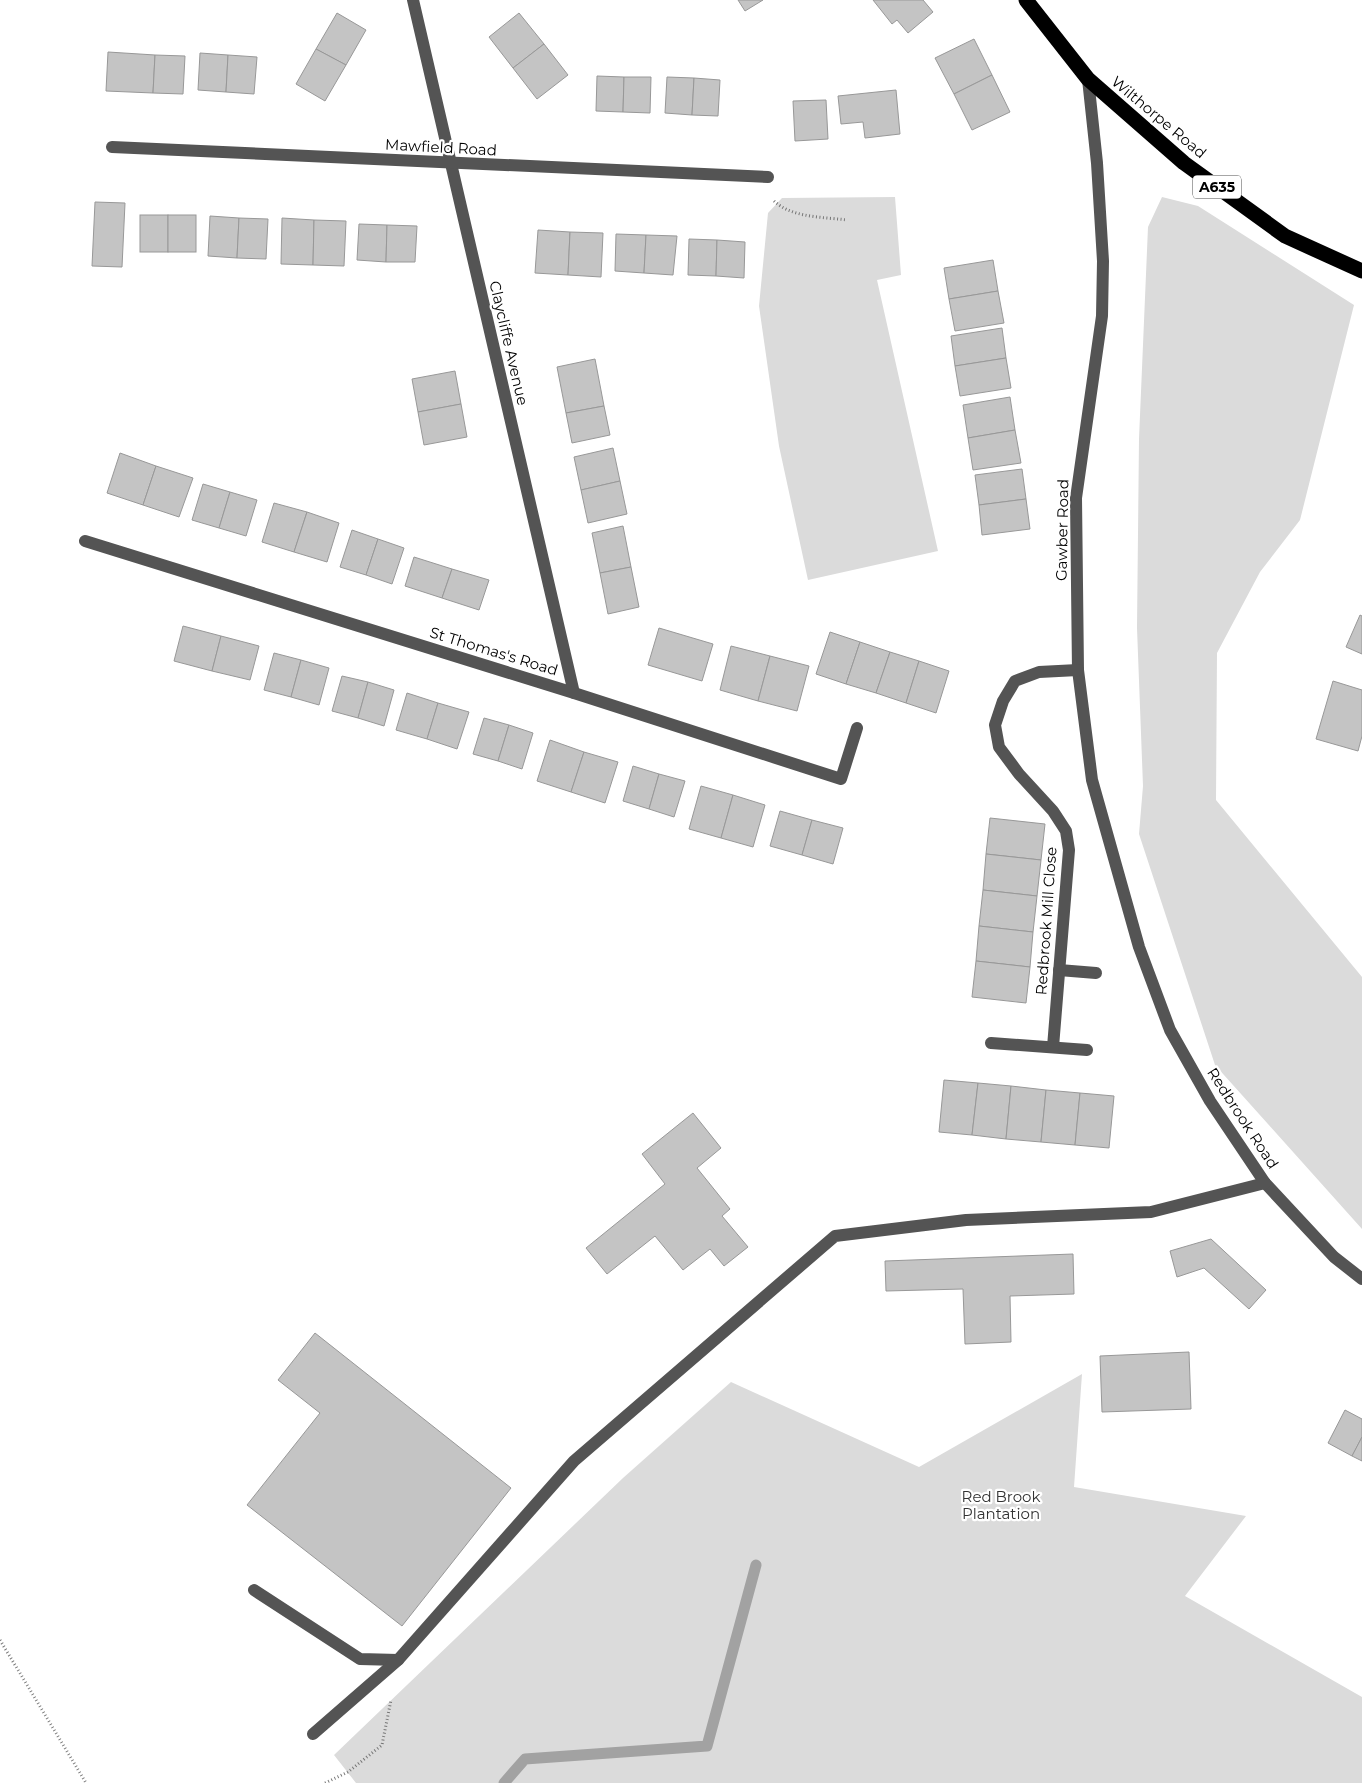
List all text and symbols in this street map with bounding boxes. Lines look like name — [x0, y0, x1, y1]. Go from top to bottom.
street label: Wilthorpe Road — [1108, 72, 1210, 162]
street label: Mawfield Road — [385, 135, 497, 159]
road number: A635 — [1193, 176, 1241, 198]
street label: Claycliffe Avenue — [485, 279, 533, 407]
street label: Gawber Road — [1052, 479, 1072, 581]
street label: St Thomas's Road — [428, 622, 560, 680]
street label: Redbrook Mill Close — [1031, 846, 1061, 996]
street label: Redbrook Road — [1203, 1064, 1283, 1172]
park label: Red Brook Plantation — [962, 1487, 1040, 1523]

